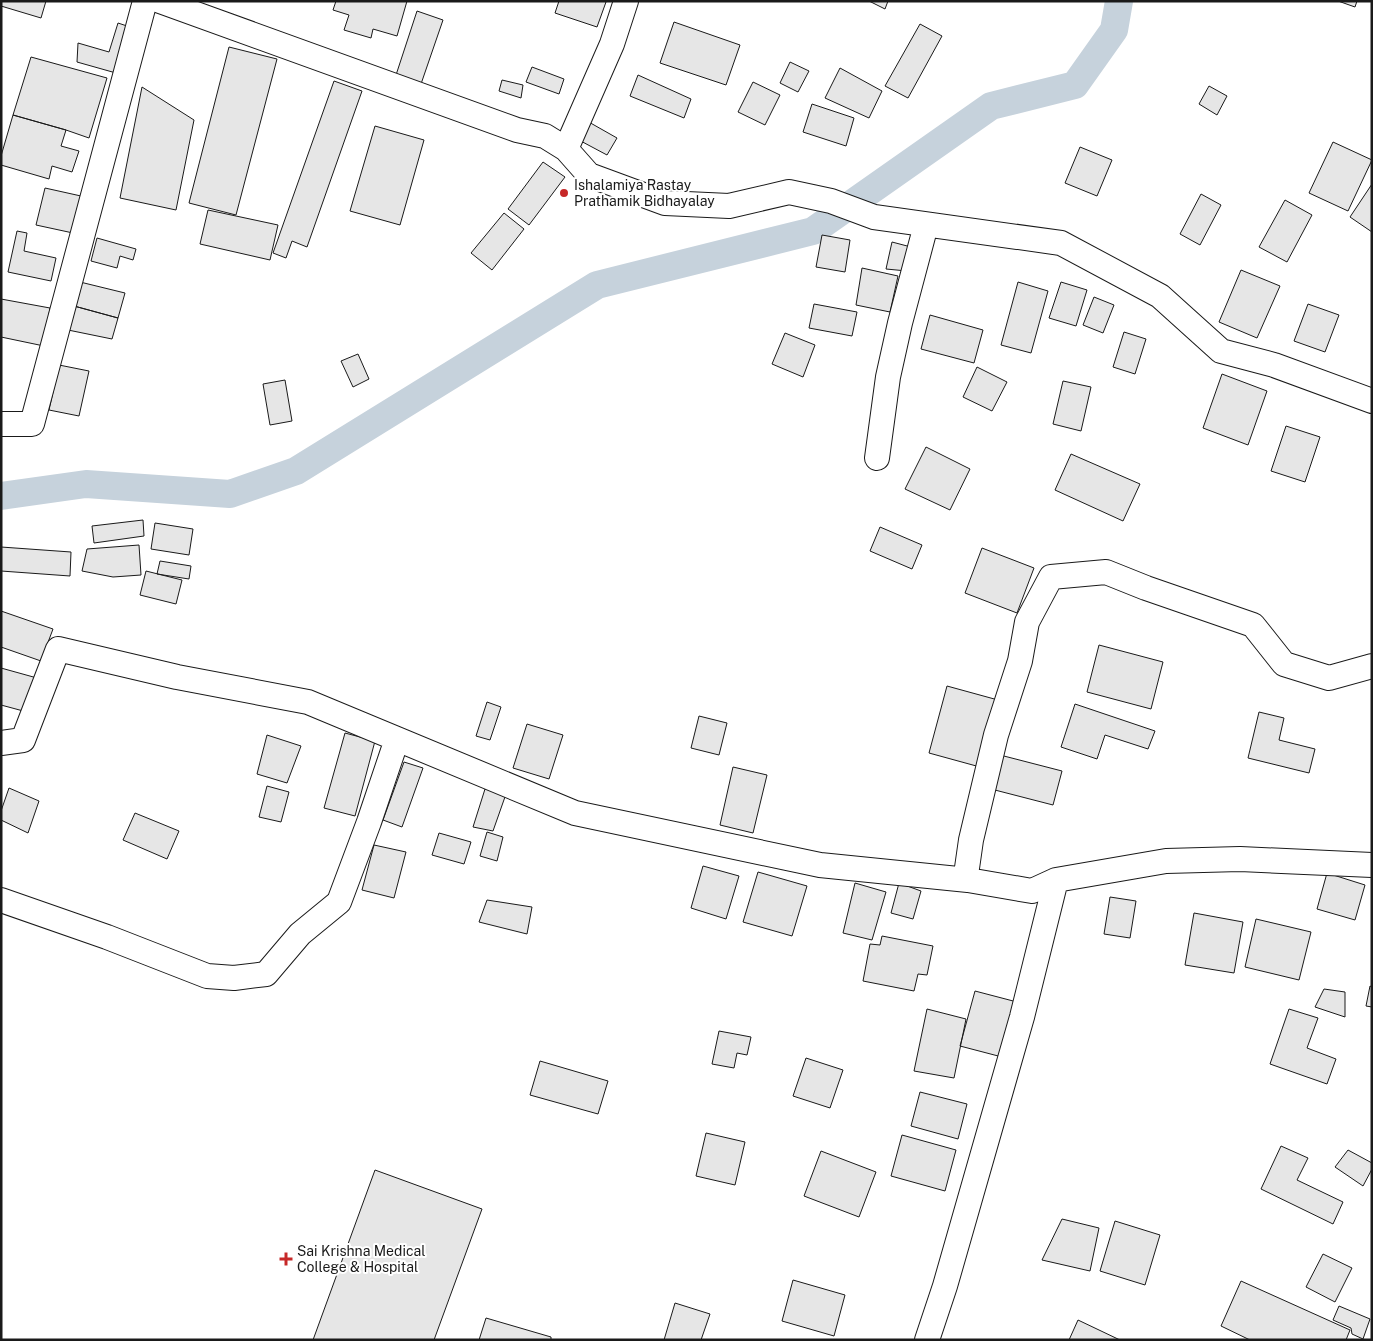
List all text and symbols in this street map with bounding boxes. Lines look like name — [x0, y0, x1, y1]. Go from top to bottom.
place label: Ishalamiya Rastay Prathamik Bidhayalay — [574, 177, 715, 209]
marker: Ishalamiya Rastay Prathamik Bidhayalay — [558, 187, 570, 199]
place label: Sai Krishna Medical College & Hospital — [297, 1243, 425, 1275]
marker: Sai Krishna Medical College & Hospital — [279, 1252, 293, 1266]

